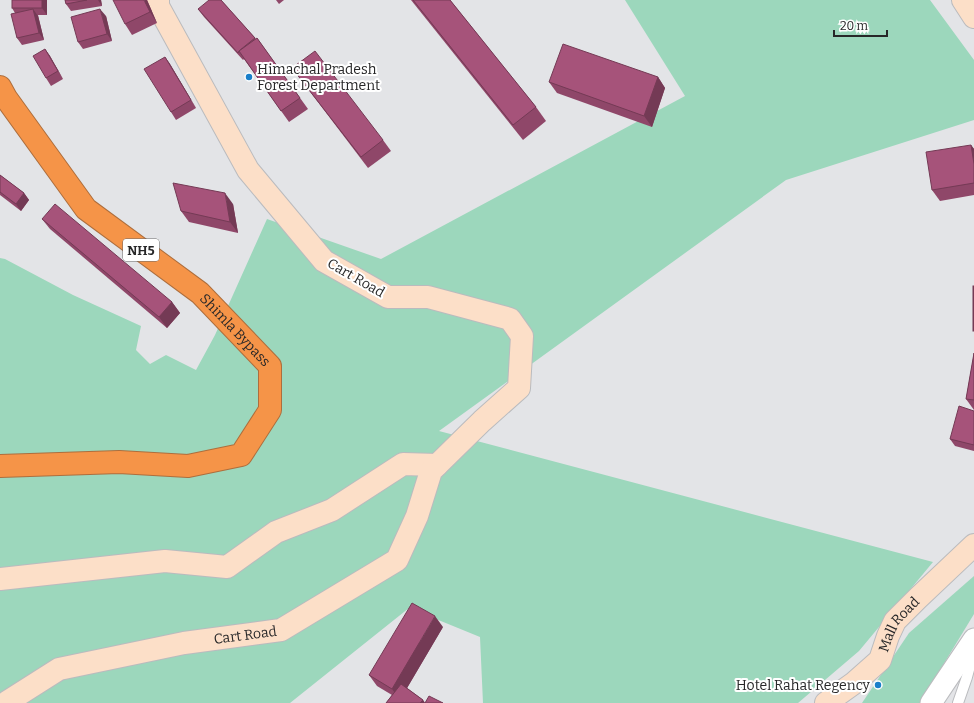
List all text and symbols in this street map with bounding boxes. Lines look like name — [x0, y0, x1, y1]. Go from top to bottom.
scale bar — [834, 12, 887, 38]
text: 20 m — [840, 19, 869, 33]
place label: Himachal Pradesh Forest Department — [257, 61, 380, 94]
marker: Himachal Pradesh Forest Department — [244, 72, 254, 82]
road number: NH5 — [123, 239, 159, 261]
street label: Cart Road — [324, 255, 388, 301]
street label: Shimla Bypass — [197, 290, 274, 370]
street label: Mall Road — [875, 593, 923, 654]
street label: Cart Road — [213, 622, 278, 647]
place label: Hotel Rahat Regency — [736, 677, 871, 694]
marker: Hotel Rahat Regency — [873, 680, 883, 690]

